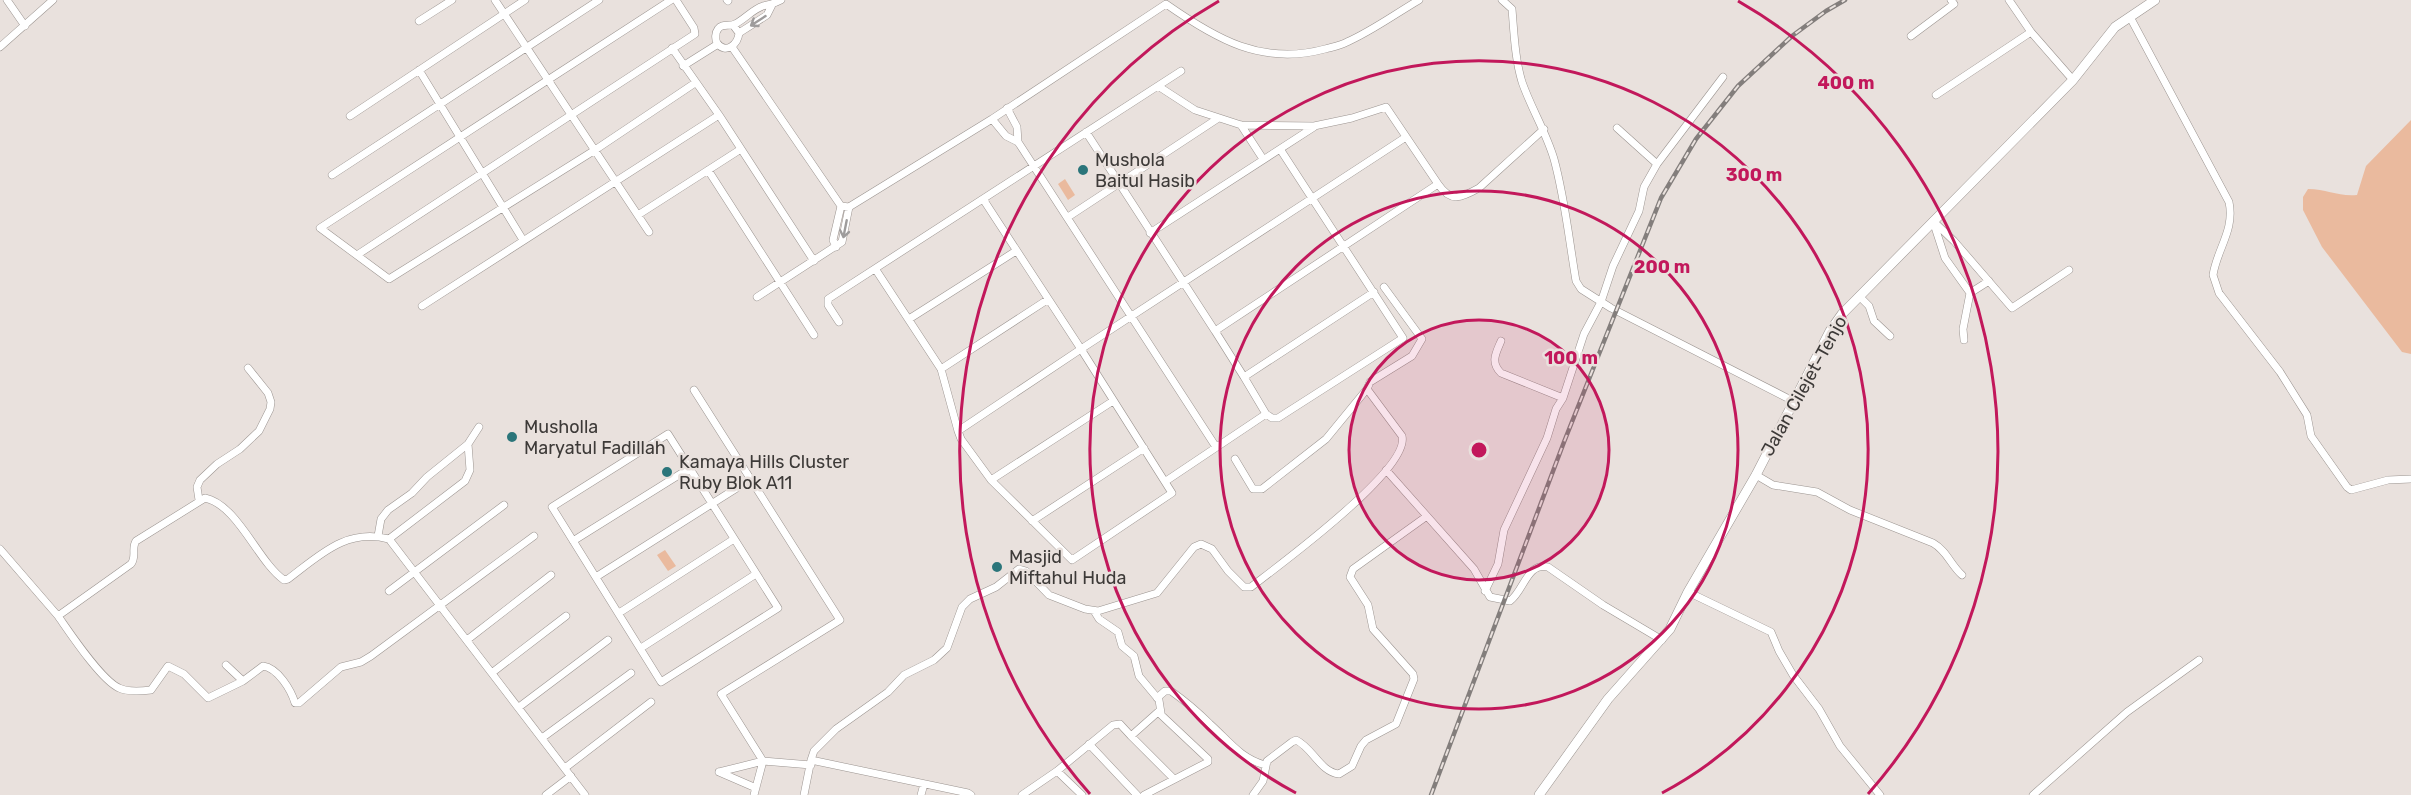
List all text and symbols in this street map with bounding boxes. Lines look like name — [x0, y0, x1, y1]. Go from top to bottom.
one-way arrow — [750, 15, 766, 27]
text: 400 m — [1817, 72, 1875, 94]
place label: Mushola Baitul Hasib — [1095, 149, 1195, 192]
marker: Mushola Baitul Hasib — [1076, 163, 1090, 177]
text: 300 m — [1726, 164, 1782, 186]
one-way arrow — [839, 219, 850, 238]
text: 200 m — [1634, 256, 1690, 278]
street label: Jalan Cilejet–Tenjo — [1756, 312, 1852, 460]
text: 100 m — [1544, 347, 1598, 369]
place label: Musholla Maryatul Fadillah — [524, 416, 666, 459]
marker: Musholla Maryatul Fadillah — [505, 430, 519, 444]
centre of rings — [1469, 440, 1489, 460]
place label: Kamaya Hills Cluster Ruby Blok A11 — [679, 451, 849, 494]
marker: Kamaya Hills Cluster Ruby Blok A11 — [660, 465, 674, 479]
place label: Masjid Miftahul Huda — [1009, 546, 1126, 589]
marker: Masjid Miftahul Huda — [990, 560, 1004, 574]

